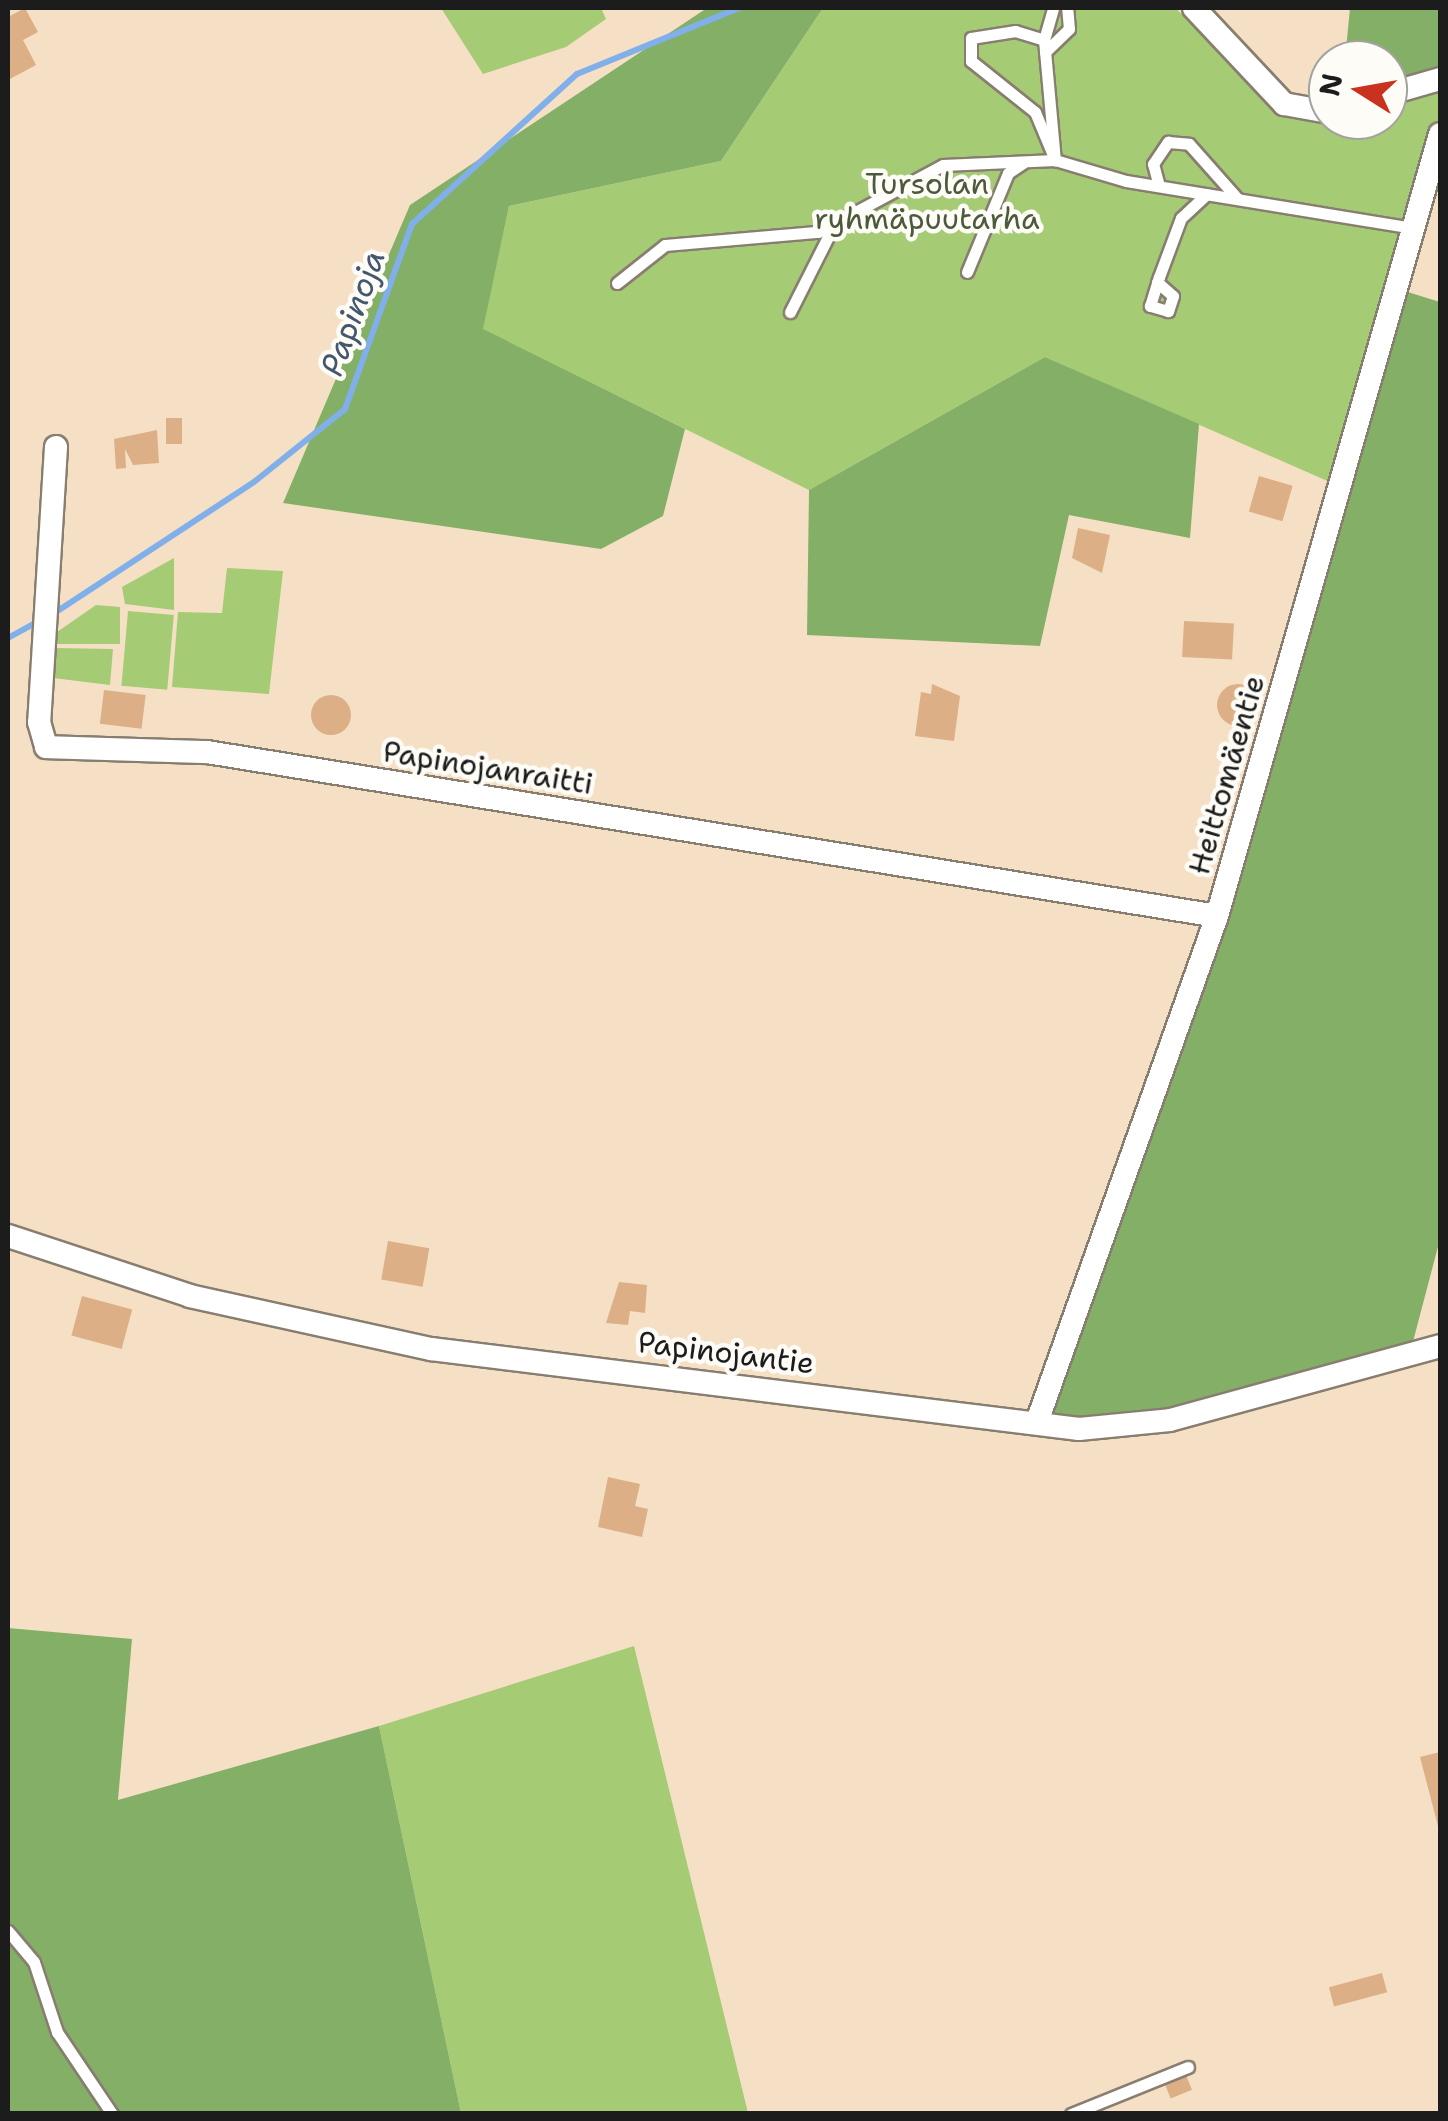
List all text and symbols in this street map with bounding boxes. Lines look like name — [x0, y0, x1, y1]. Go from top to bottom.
north arrow — [1308, 40, 1408, 140]
text: N — [1310, 70, 1351, 99]
park label: Tursolan ryhmäpuutarha — [814, 166, 1040, 236]
water label: Papinoja — [313, 245, 393, 381]
street label: Heittomäentie — [1181, 671, 1273, 879]
street label: Papinojanraitti — [380, 734, 596, 802]
street label: Papinojantie — [636, 1324, 816, 1382]

